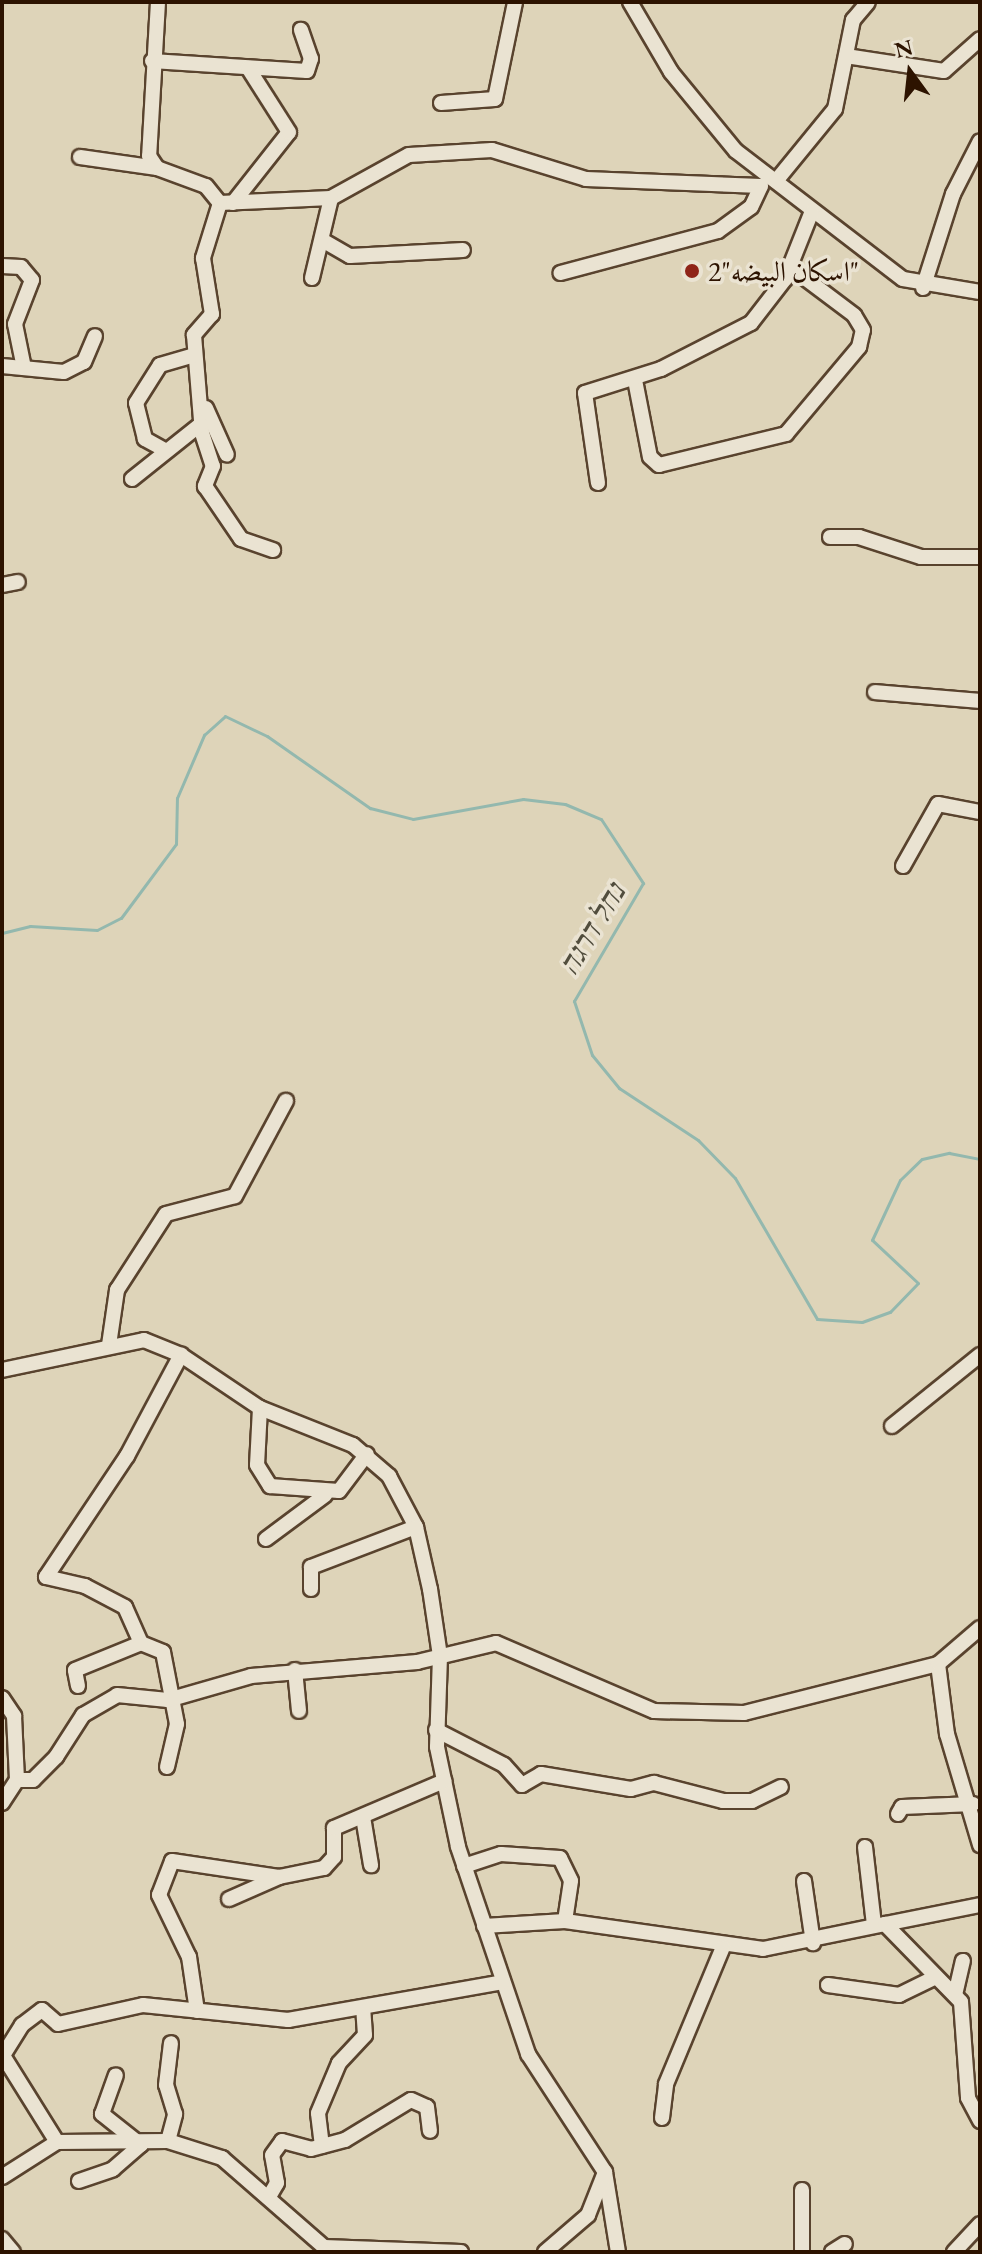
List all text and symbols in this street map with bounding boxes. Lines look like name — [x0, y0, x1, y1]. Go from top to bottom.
north arrow — [870, 32, 950, 112]
text: N — [891, 32, 916, 65]
place label: اسكان البيضه"2" — [708, 254, 859, 288]
marker: اسكان البيضه"2" — [683, 262, 701, 280]
water label: נחל דרגה — [551, 877, 633, 981]

